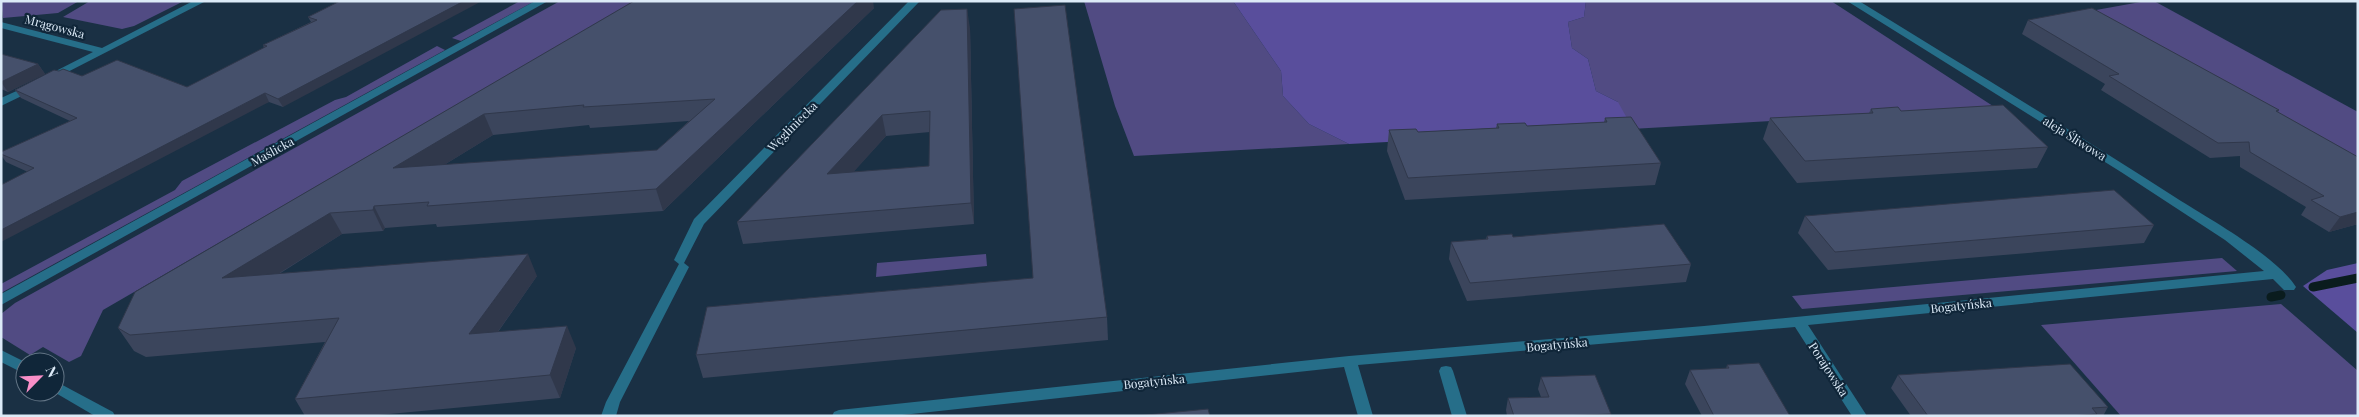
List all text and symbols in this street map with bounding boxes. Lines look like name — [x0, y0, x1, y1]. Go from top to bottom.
street label: Mrągowska — [23, 10, 87, 42]
street label: Węgliniecka — [763, 98, 820, 155]
street label: aleja Śliwowa — [2040, 112, 2110, 164]
street label: Maślicka — [248, 133, 296, 169]
street label: Bogatyńska — [1930, 294, 1992, 316]
street label: Bogatyńska — [1526, 333, 1588, 355]
street label: Porajowska — [1806, 339, 1852, 399]
north arrow — [15, 352, 65, 402]
text: N — [42, 363, 63, 380]
street label: Bogatyńska — [1123, 370, 1185, 392]

